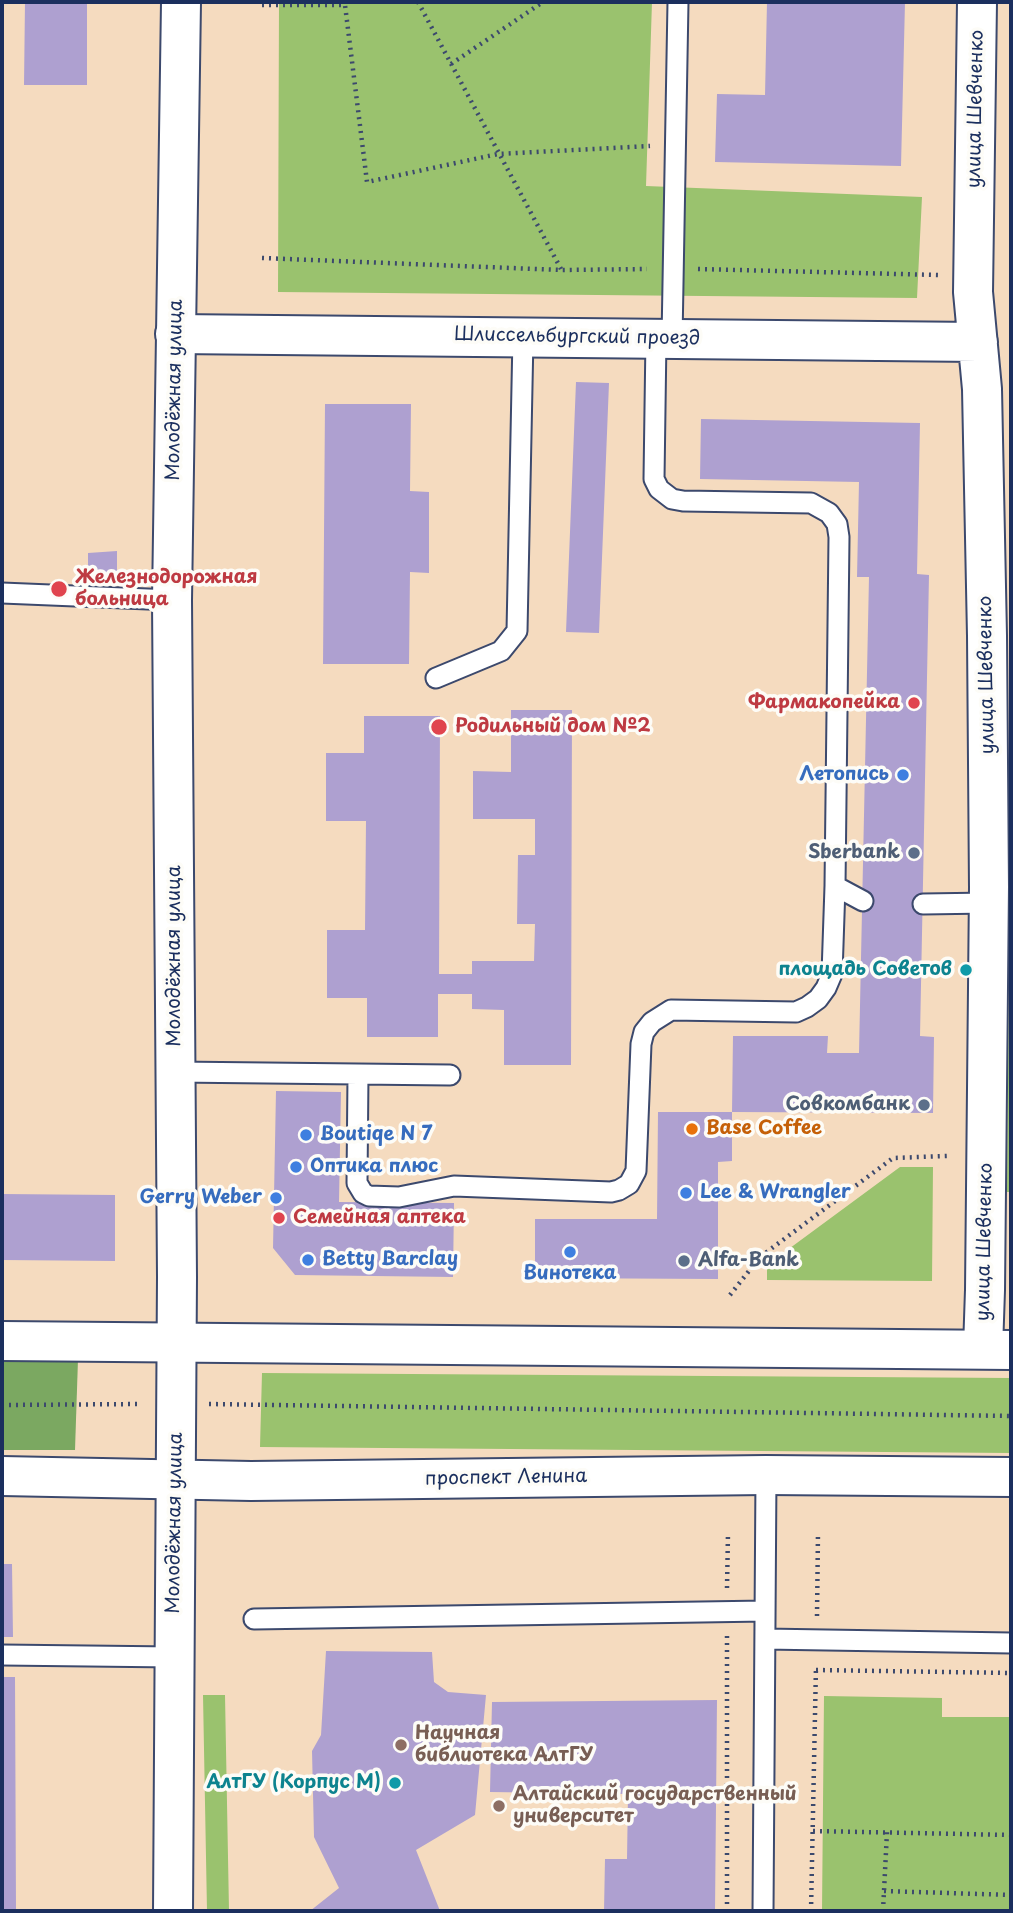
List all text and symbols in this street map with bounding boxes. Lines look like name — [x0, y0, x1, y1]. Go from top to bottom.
street label: улица Шевченко — [963, 30, 989, 188]
street label: Молодёжная улица — [162, 299, 188, 481]
street label: Шлиссельбургский проезд — [454, 323, 700, 351]
place label: Железнодорожная больница — [75, 567, 257, 611]
marker: Железнодорожная больница — [49, 579, 69, 599]
street label: улица Шевченко — [974, 596, 1000, 754]
place label: Фармакопейка — [748, 692, 900, 714]
marker: Фармакопейка — [906, 695, 922, 711]
place label: Родильный дом №2 — [455, 716, 651, 738]
marker: Родильный дом №2 — [429, 717, 449, 737]
place label: Летопись — [799, 764, 889, 786]
marker: Летопись — [895, 767, 911, 783]
place label: Sberbank — [808, 842, 900, 864]
marker: Sberbank — [906, 845, 922, 861]
street label: Молодёжная улица — [164, 865, 186, 1047]
place label: площадь Советов — [779, 959, 952, 981]
marker: площадь Советов — [958, 962, 974, 978]
place label: Совкомбанк — [785, 1094, 910, 1116]
marker: Совкомбанк — [916, 1097, 932, 1113]
place label: Base Coffee — [706, 1118, 822, 1140]
marker: Base Coffee — [684, 1121, 700, 1137]
place label: Boutiqe N 7 — [320, 1124, 432, 1146]
marker: Boutiqe N 7 — [298, 1127, 314, 1143]
place label: Оптика плюс — [310, 1156, 438, 1178]
marker: Оптика плюс — [288, 1159, 304, 1175]
street label: улица Шевченко — [972, 1163, 998, 1321]
place label: Lee & Wrangler — [700, 1182, 851, 1204]
marker: Lee & Wrangler — [678, 1185, 694, 1201]
place label: Gerry Weber — [139, 1187, 262, 1209]
marker: Gerry Weber — [268, 1190, 284, 1206]
place label: Семейная аптека — [293, 1207, 466, 1229]
marker: Семейная аптека — [271, 1210, 287, 1226]
marker: Винотека — [562, 1244, 578, 1260]
place label: Betty Barclay — [322, 1249, 458, 1271]
place label: Alfa-Bank — [698, 1250, 799, 1272]
marker: Betty Barclay — [300, 1252, 316, 1268]
marker: Alfa-Bank — [676, 1253, 692, 1269]
place label: Винотека — [523, 1263, 617, 1285]
street label: Молодёжная улица — [162, 1432, 188, 1614]
street label: проспект Ленина — [425, 1465, 587, 1491]
place label: Научная библиотека АлтГУ — [415, 1723, 593, 1767]
marker: Научная библиотека АлтГУ — [393, 1737, 409, 1753]
place label: АлтГУ (Корпус М) — [206, 1772, 381, 1794]
marker: АлтГУ (Корпус М) — [387, 1775, 403, 1791]
place label: Алтайский государственный университет — [513, 1784, 797, 1828]
marker: Алтайский государственный университет — [491, 1798, 507, 1814]

